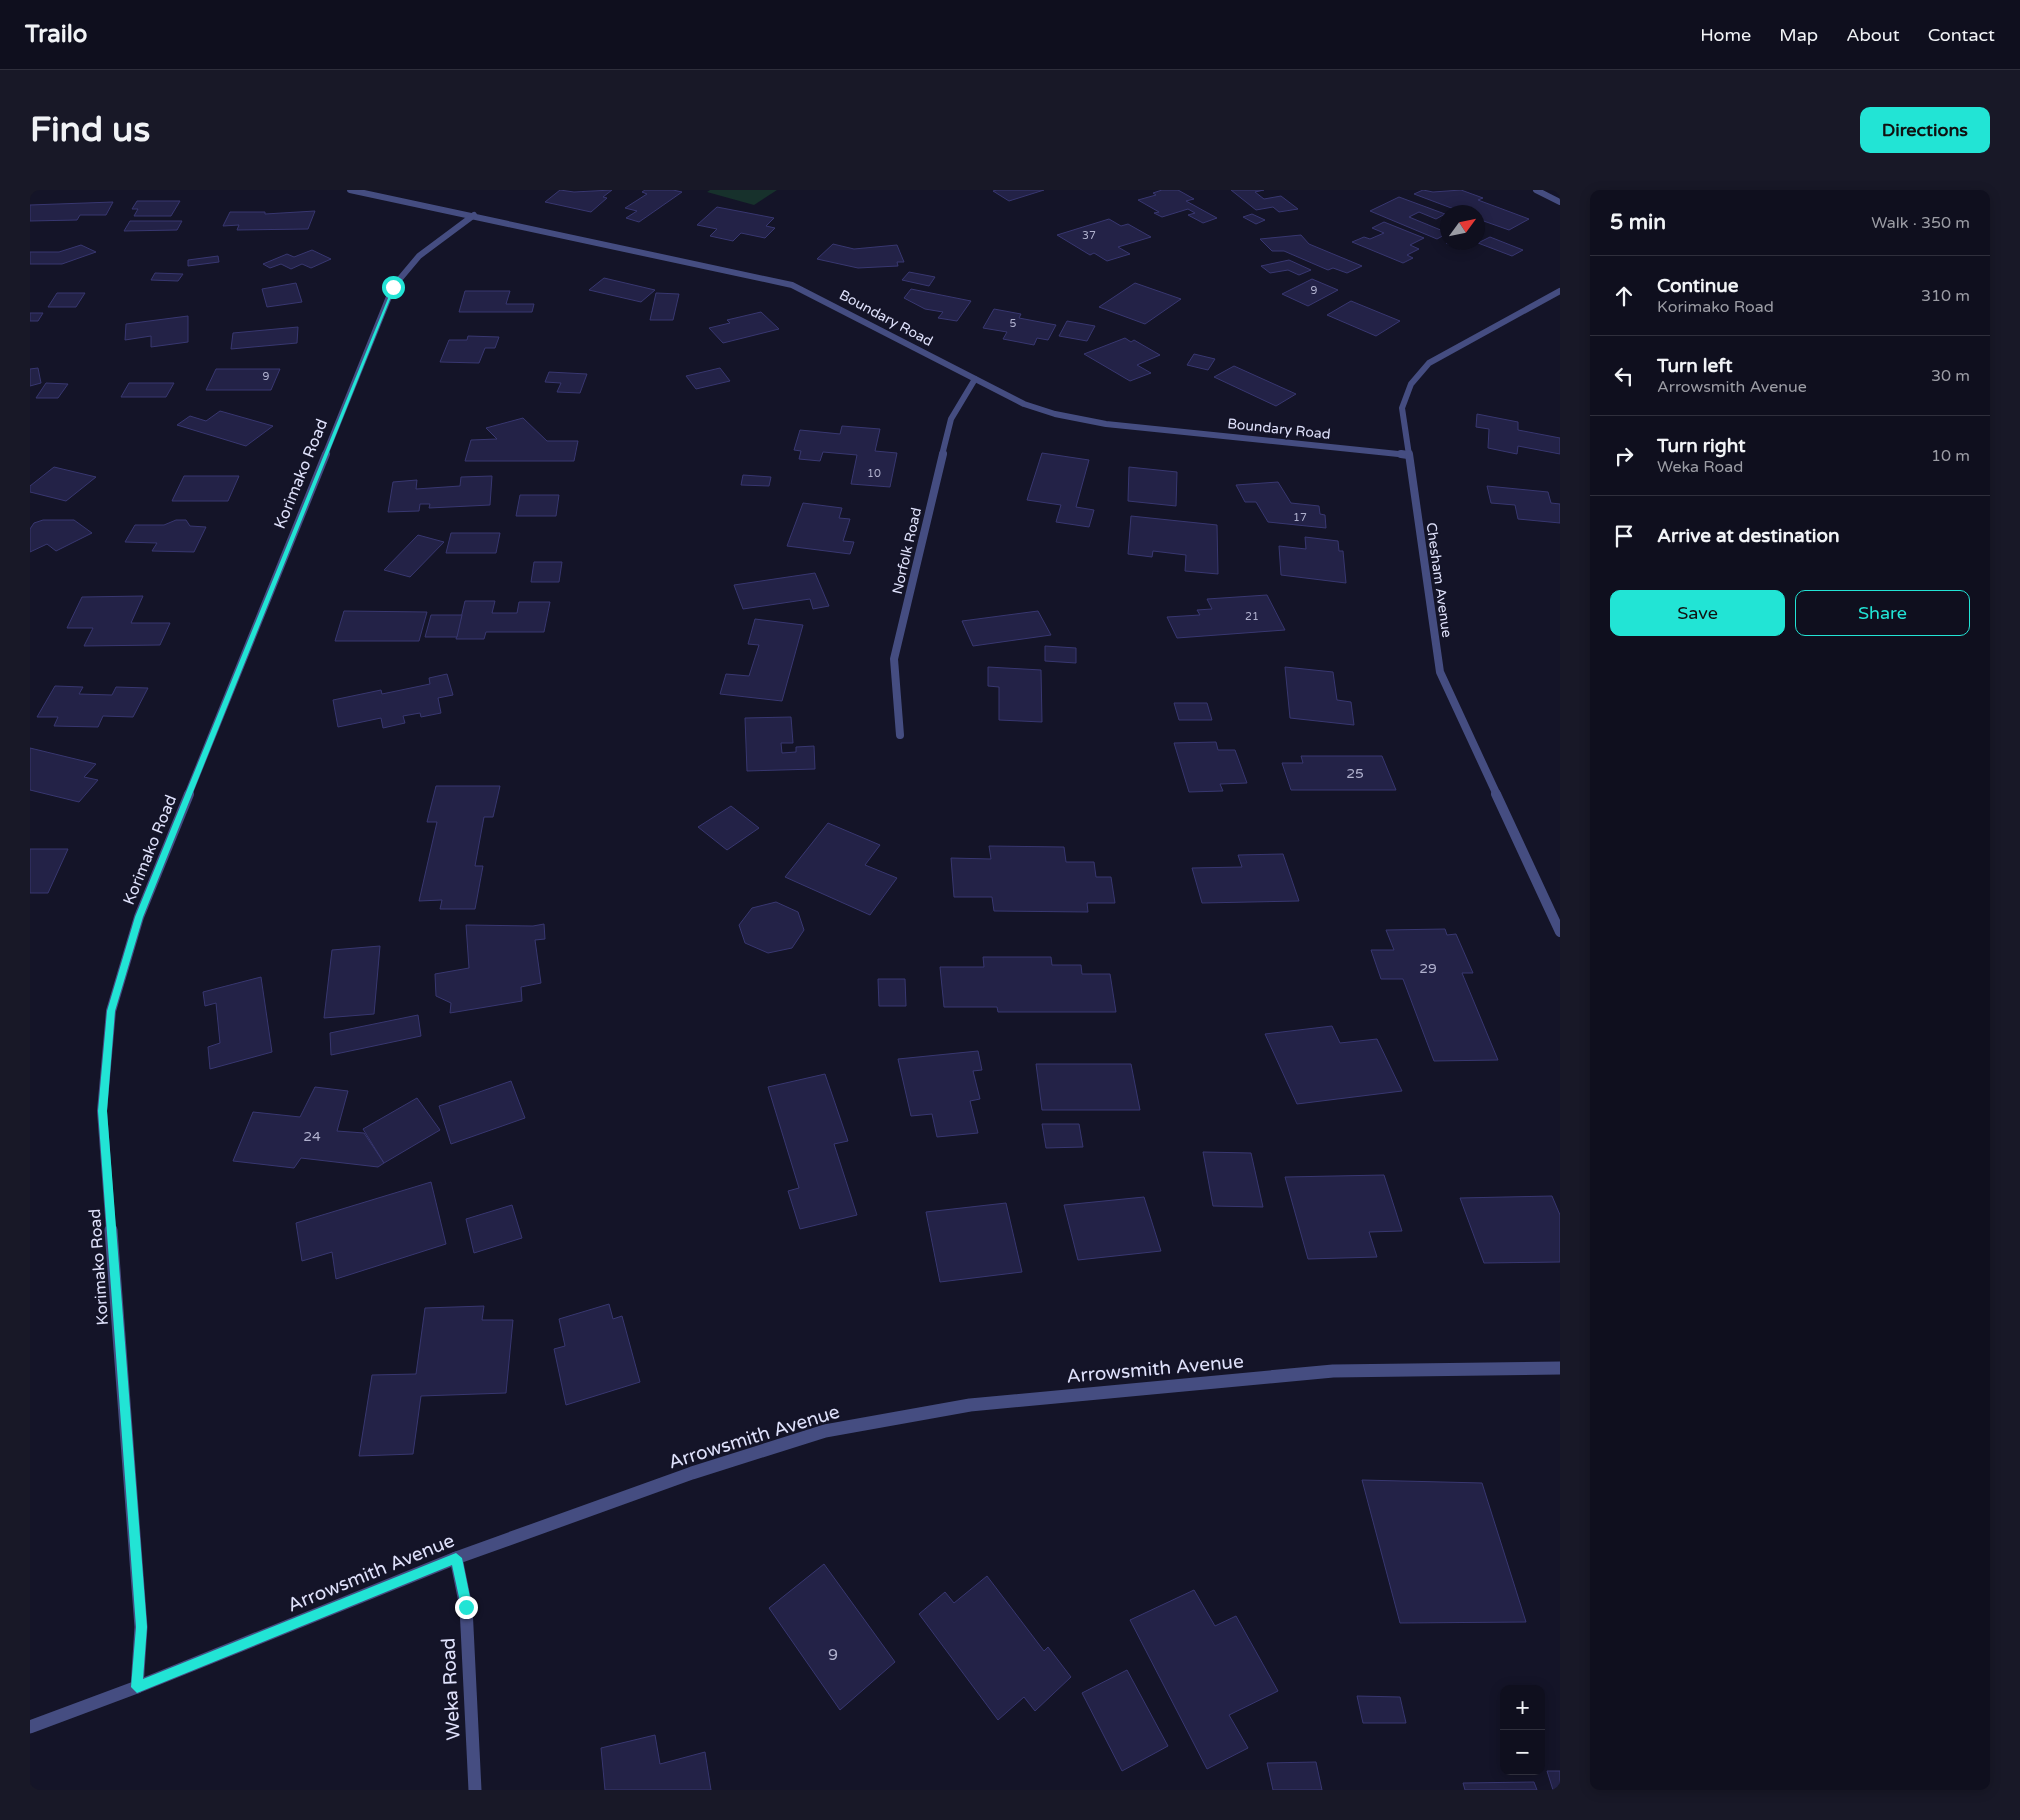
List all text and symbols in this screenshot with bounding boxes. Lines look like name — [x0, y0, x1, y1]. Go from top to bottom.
text: Trailo — [25, 20, 87, 49]
text: Home — [1700, 24, 1751, 46]
text: Map — [1779, 24, 1818, 46]
text: About — [1846, 24, 1900, 46]
text: Contact — [1928, 24, 1995, 46]
button: Directions — [1860, 107, 1990, 153]
text: Find us — [30, 109, 150, 151]
north arrow — [1440, 205, 1485, 250]
text: 5 min — [1610, 210, 1666, 235]
text: Walk · 350 m — [1871, 213, 1970, 233]
house number: 37 — [1082, 229, 1096, 242]
text: Continue — [1657, 275, 1739, 297]
route start — [382, 276, 405, 299]
icon: ahead — [1610, 282, 1638, 310]
house number: 9 — [1311, 284, 1318, 297]
street label: Boundary Road — [836, 286, 936, 350]
text: 310 m — [1921, 286, 1970, 306]
text: Korimako Road — [1657, 297, 1774, 317]
house number: 5 — [1010, 317, 1017, 330]
text: Turn left — [1657, 355, 1733, 377]
icon: left — [1610, 362, 1638, 390]
text: 30 m — [1931, 366, 1970, 386]
house number: 9 — [263, 370, 270, 383]
text: Arrowsmith Avenue — [1657, 377, 1807, 397]
street label: Boundary Road — [1227, 415, 1331, 443]
street label: Korimako Road — [270, 416, 332, 532]
text: Turn right — [1657, 435, 1745, 457]
icon: right — [1610, 442, 1638, 470]
text: 10 m — [1931, 446, 1970, 466]
text: Weka Road — [1657, 457, 1743, 477]
house number: 10 — [867, 467, 881, 480]
street label: Norfolk Road — [889, 506, 925, 596]
house number: 17 — [1293, 511, 1307, 524]
street label: Chesham Avenue — [1423, 521, 1455, 639]
icon: arrive — [1610, 522, 1638, 550]
text: Arrive at destination — [1657, 525, 1840, 547]
button: Save — [1610, 590, 1785, 636]
button: Share — [1795, 590, 1970, 636]
house number: 21 — [1245, 610, 1259, 623]
house number: 25 — [1346, 765, 1364, 782]
street label: Korimako Road — [119, 792, 181, 908]
house number: 29 — [1419, 960, 1437, 977]
house number: 24 — [303, 1128, 321, 1145]
street label: Korimako Road — [85, 1208, 113, 1326]
street label: Arrowsmith Avenue — [1065, 1350, 1245, 1388]
street label: Arrowsmith Avenue — [666, 1400, 842, 1474]
street label: Arrowsmith Avenue — [284, 1529, 458, 1617]
route end — [455, 1596, 478, 1619]
street label: Weka Road — [437, 1637, 465, 1741]
house number: 9 — [828, 1645, 838, 1665]
map controls — [1500, 1685, 1545, 1775]
button: + — [1500, 1685, 1545, 1730]
button: − — [1500, 1730, 1545, 1775]

